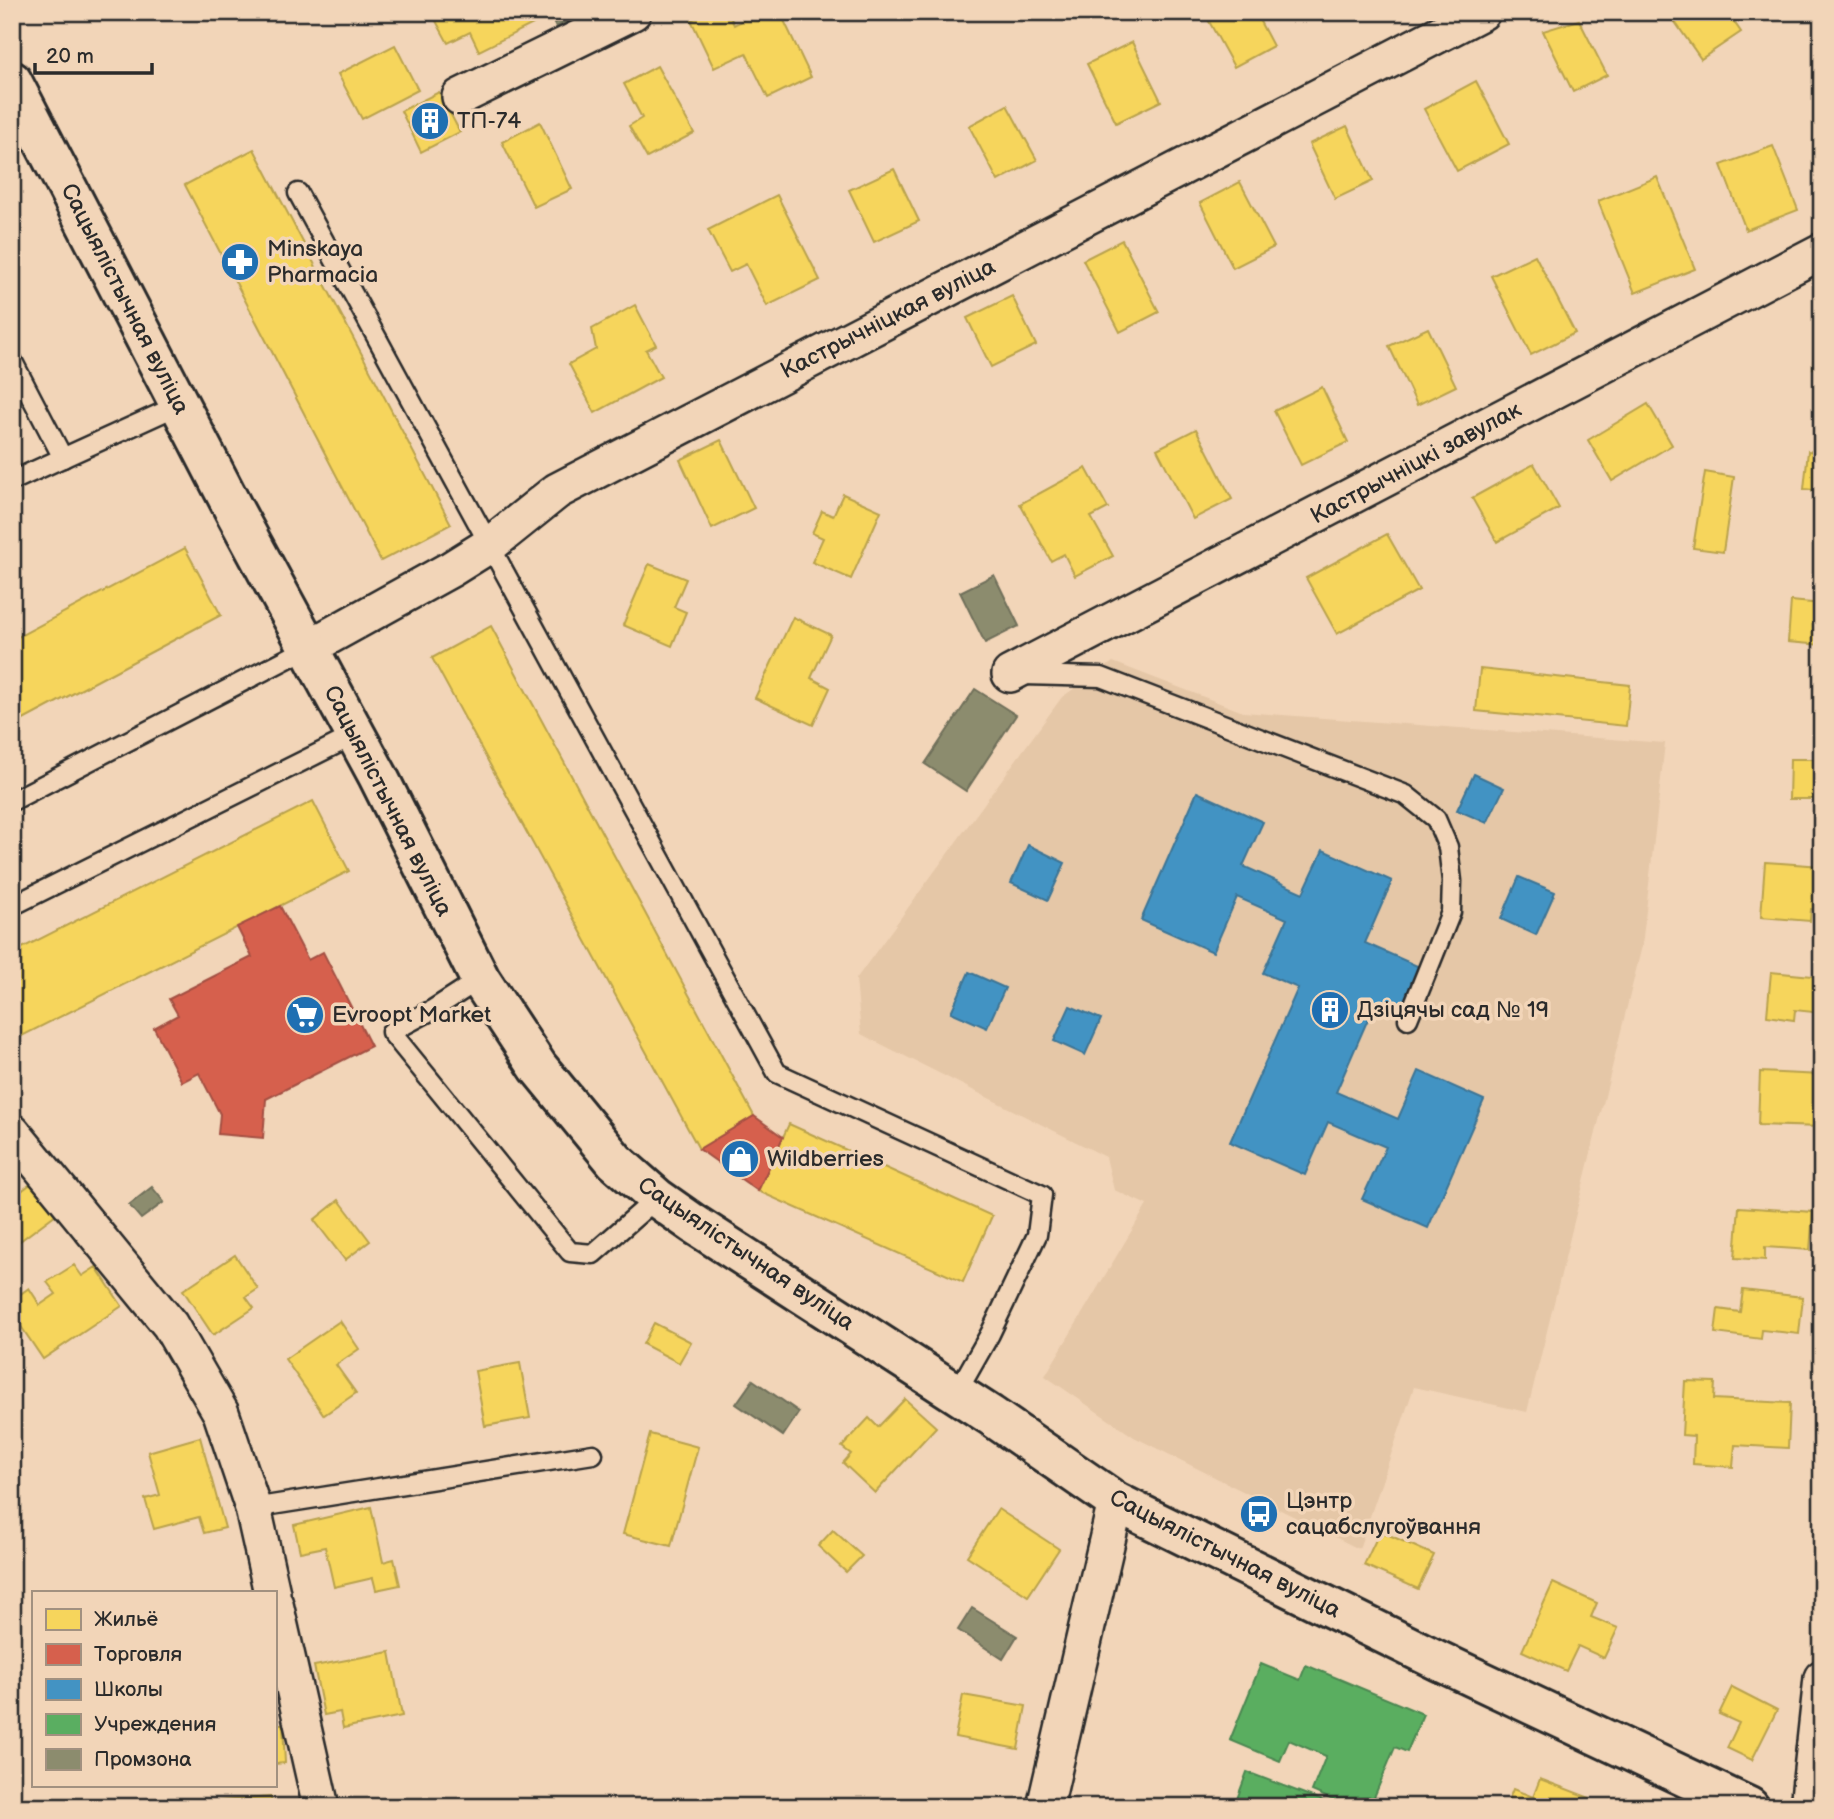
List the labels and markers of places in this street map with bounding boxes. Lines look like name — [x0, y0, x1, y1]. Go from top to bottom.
building icon: ТП-74 — [409, 100, 451, 142]
place label: ТП-74 — [457, 107, 521, 135]
place label: Minskaya Pharmacia — [267, 235, 378, 289]
pharmacy icon: Minskaya Pharmacia — [219, 241, 261, 283]
building icon: Дзіцячы сад № 19 — [1309, 989, 1351, 1031]
supermarket icon: Evroopt Market — [284, 994, 326, 1036]
place label: Дзіцячы сад № 19 — [1357, 996, 1549, 1024]
place label: Evroopt Market — [332, 1001, 491, 1029]
shop icon: Wildberries — [719, 1138, 761, 1180]
place label: Wildberries — [767, 1145, 884, 1173]
place label: Цэнтр сацабслугоўвання — [1286, 1487, 1481, 1541]
bus stop icon: Цэнтр сацабслугоўвання — [1238, 1493, 1280, 1535]

